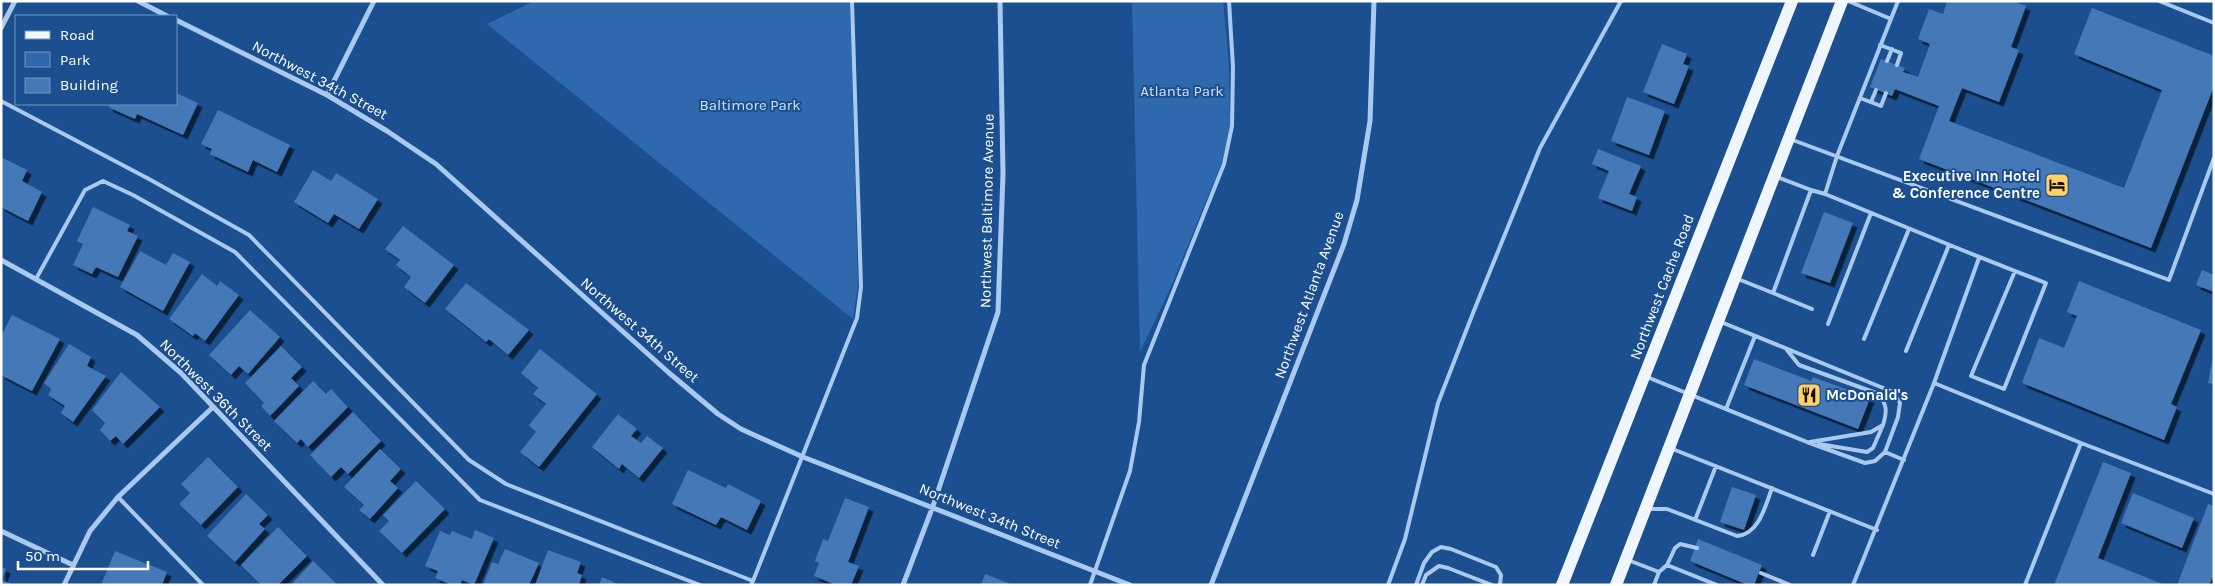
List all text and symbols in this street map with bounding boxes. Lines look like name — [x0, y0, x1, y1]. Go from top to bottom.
legend — [15, 15, 178, 105]
text: Road — [60, 26, 95, 44]
street label: Northwest 34th Street — [249, 37, 391, 124]
text: Park — [60, 51, 90, 69]
text: Building — [60, 76, 118, 94]
park label: Atlanta Park — [1140, 82, 1224, 100]
park label: Baltimore Park — [699, 96, 801, 114]
street label: Northwest Baltimore Avenue — [976, 114, 998, 308]
place label: Executive Inn Hotel & Conference Centre — [1892, 167, 2040, 202]
hotel icon: Executive Inn Hotel & Conference Centre — [2044, 172, 2070, 198]
street label: Northwest Atlanta Avenue — [1270, 209, 1348, 381]
street label: Northwest Cache Road — [1626, 212, 1698, 362]
street label: Northwest 34th Street — [577, 274, 703, 387]
street label: Northwest 36th Street — [156, 335, 276, 455]
restaurant icon: McDonald's — [1796, 382, 1822, 408]
place label: McDonald's — [1826, 386, 1908, 404]
street label: Northwest 34th Street — [917, 479, 1064, 553]
scale bar — [18, 538, 148, 570]
text: 50 m — [25, 547, 60, 565]

